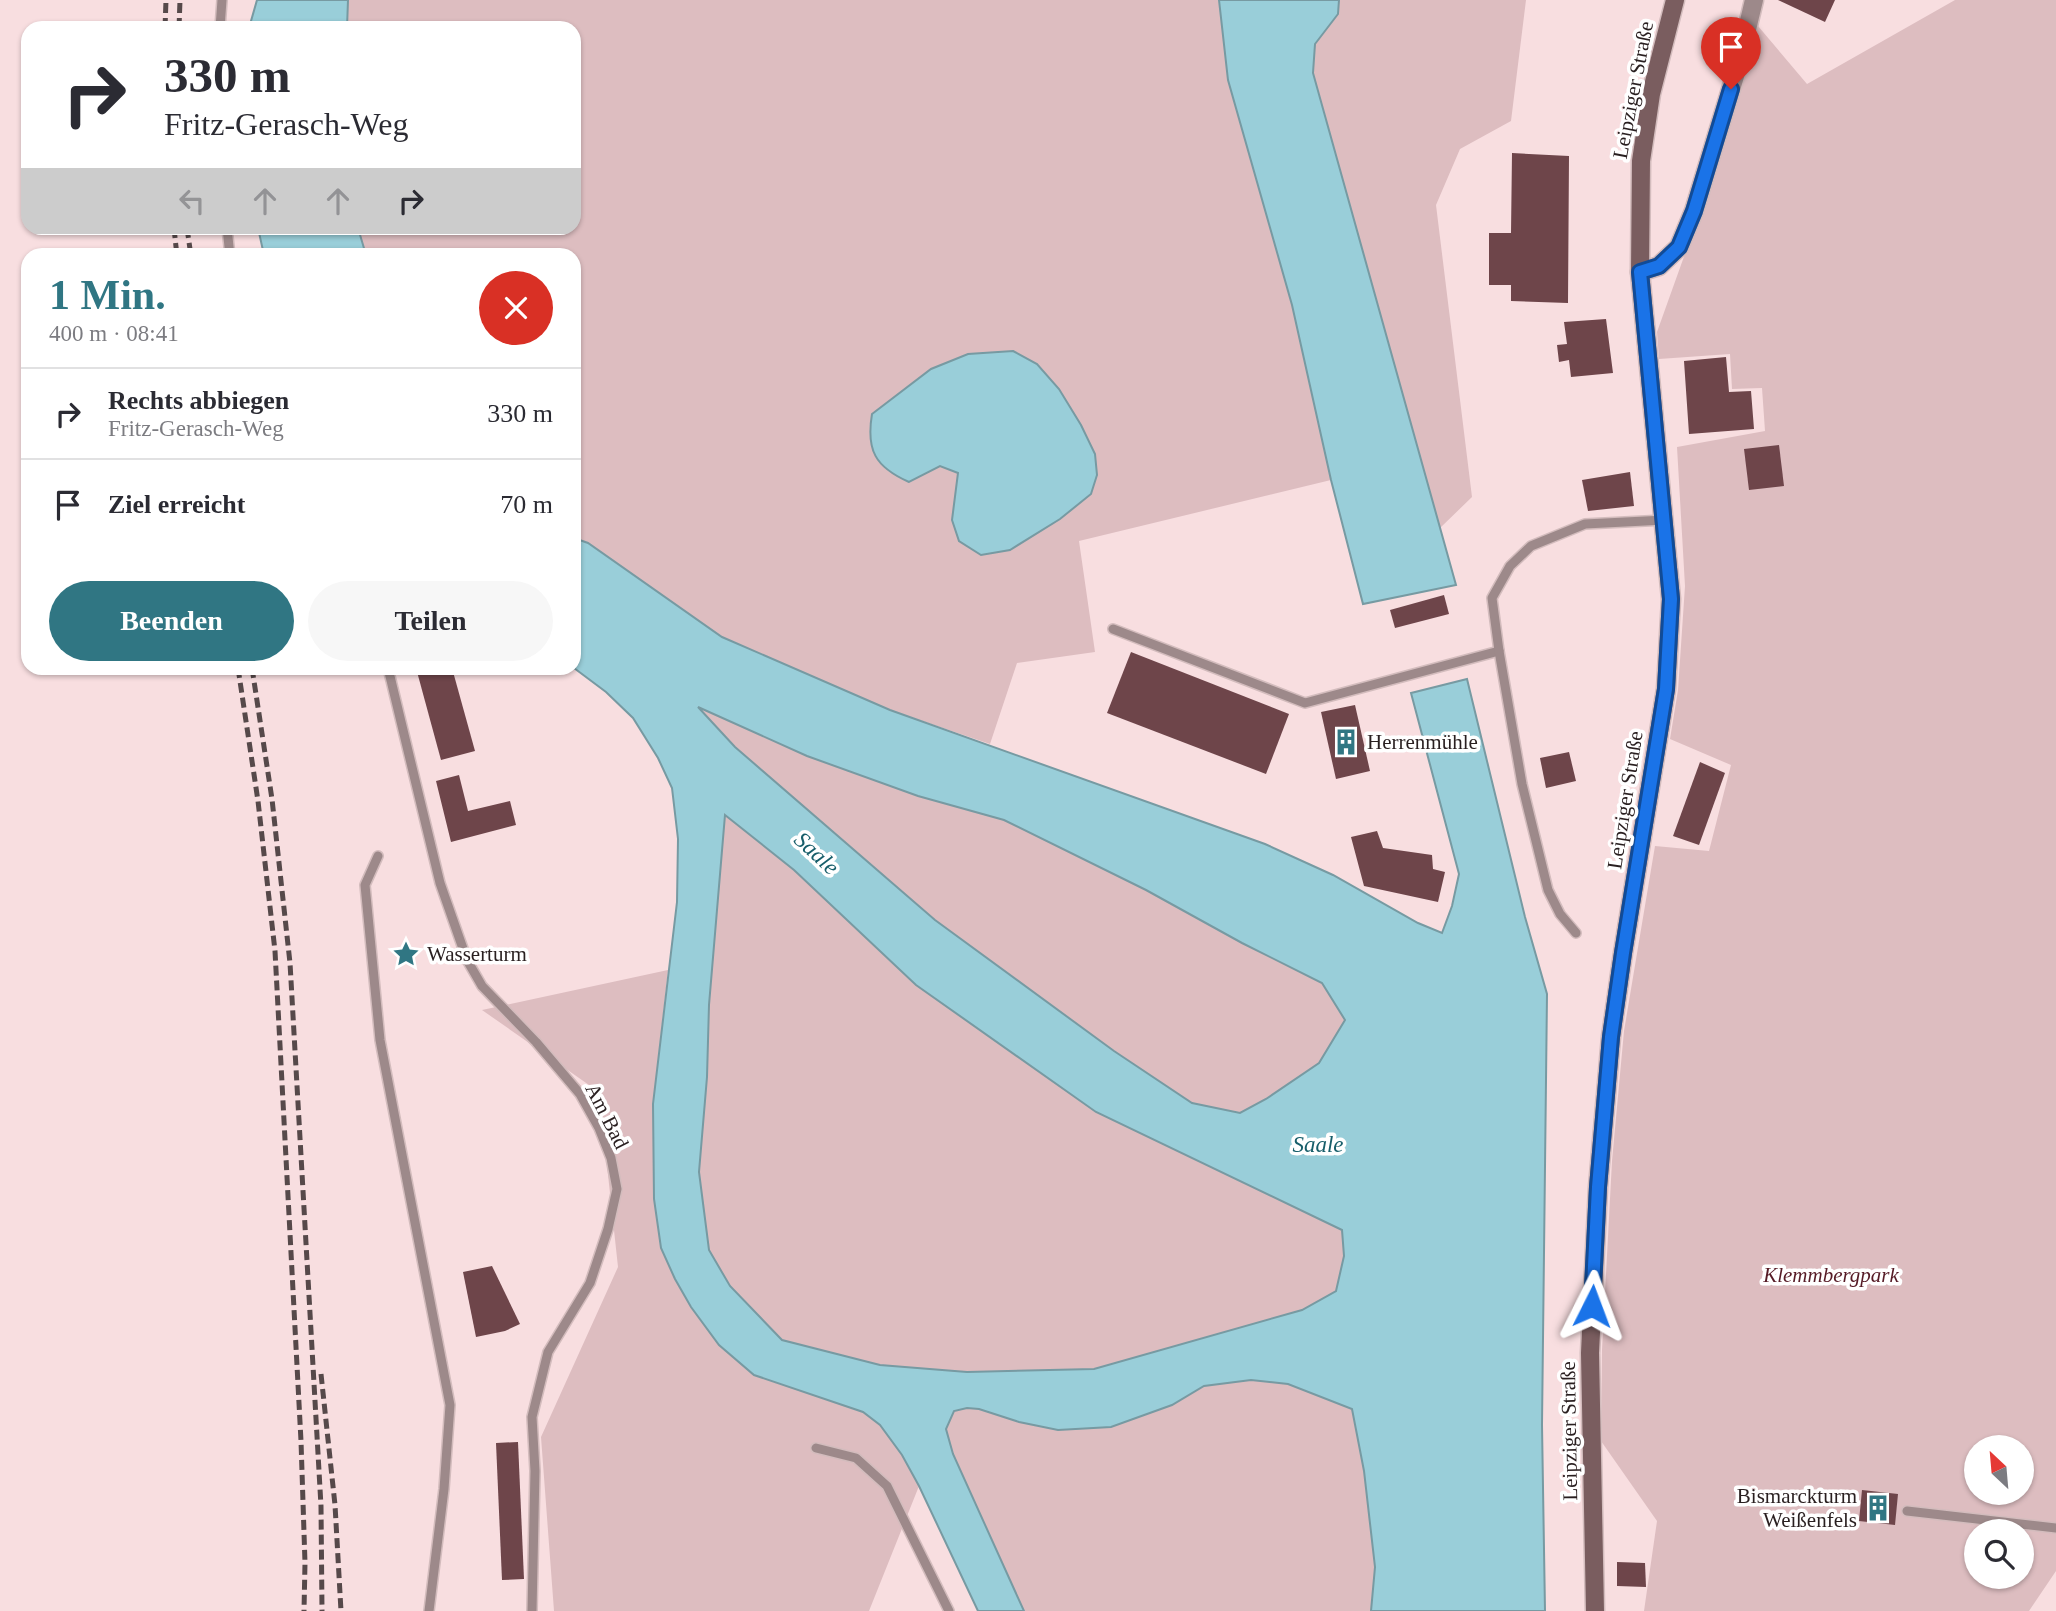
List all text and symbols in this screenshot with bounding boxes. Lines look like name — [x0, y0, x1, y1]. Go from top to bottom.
pin — [1701, 17, 1761, 89]
street label: Leipziger Straße — [1608, 19, 1658, 161]
icon: arrive — [1712, 28, 1750, 66]
text: 330 m — [164, 48, 291, 103]
icon: right — [49, 49, 140, 140]
text: Fritz-Gerasch-Weg — [164, 106, 408, 142]
icon: left — [173, 182, 211, 220]
icon: ahead — [246, 182, 284, 220]
icon: ahead — [319, 182, 357, 220]
icon: right — [392, 182, 430, 220]
button: close — [479, 271, 553, 345]
text: 1 Min. — [49, 272, 166, 318]
text: 400 m · 08:41 — [49, 321, 179, 346]
text: Rechts abbiegen — [108, 386, 289, 415]
icon: right — [49, 395, 87, 433]
text: 330 m — [487, 399, 553, 428]
text: Fritz-Gerasch-Weg — [108, 416, 284, 441]
icon: arrive — [49, 486, 87, 524]
text: Ziel erreicht — [108, 490, 245, 519]
text: 70 m — [500, 490, 553, 519]
button: Beenden — [49, 581, 294, 661]
button: Teilen — [308, 581, 553, 661]
building icon: Herrenmühle — [1331, 727, 1361, 757]
street label: Leipziger Straße — [1602, 729, 1648, 871]
place label: Herrenmühle — [1367, 730, 1478, 754]
water label: Saale — [789, 827, 844, 880]
place icon: Wasserturm — [391, 939, 421, 969]
place label: Wasserturm — [427, 942, 527, 966]
street label: Am Bad — [580, 1079, 634, 1153]
water label: Saale — [1292, 1132, 1344, 1157]
park label: Klemmbergpark — [1762, 1263, 1900, 1287]
position arrow — [1555, 1269, 1629, 1343]
street label: Leipziger Straße — [1556, 1361, 1582, 1501]
north arrow — [1964, 1435, 2034, 1505]
map controls — [1964, 1435, 2034, 1589]
place label: Bismarckturm Weißenfels — [1737, 1484, 1857, 1532]
building icon: Bismarckturm Weißenfels — [1863, 1493, 1893, 1523]
button: search — [1964, 1519, 2034, 1589]

